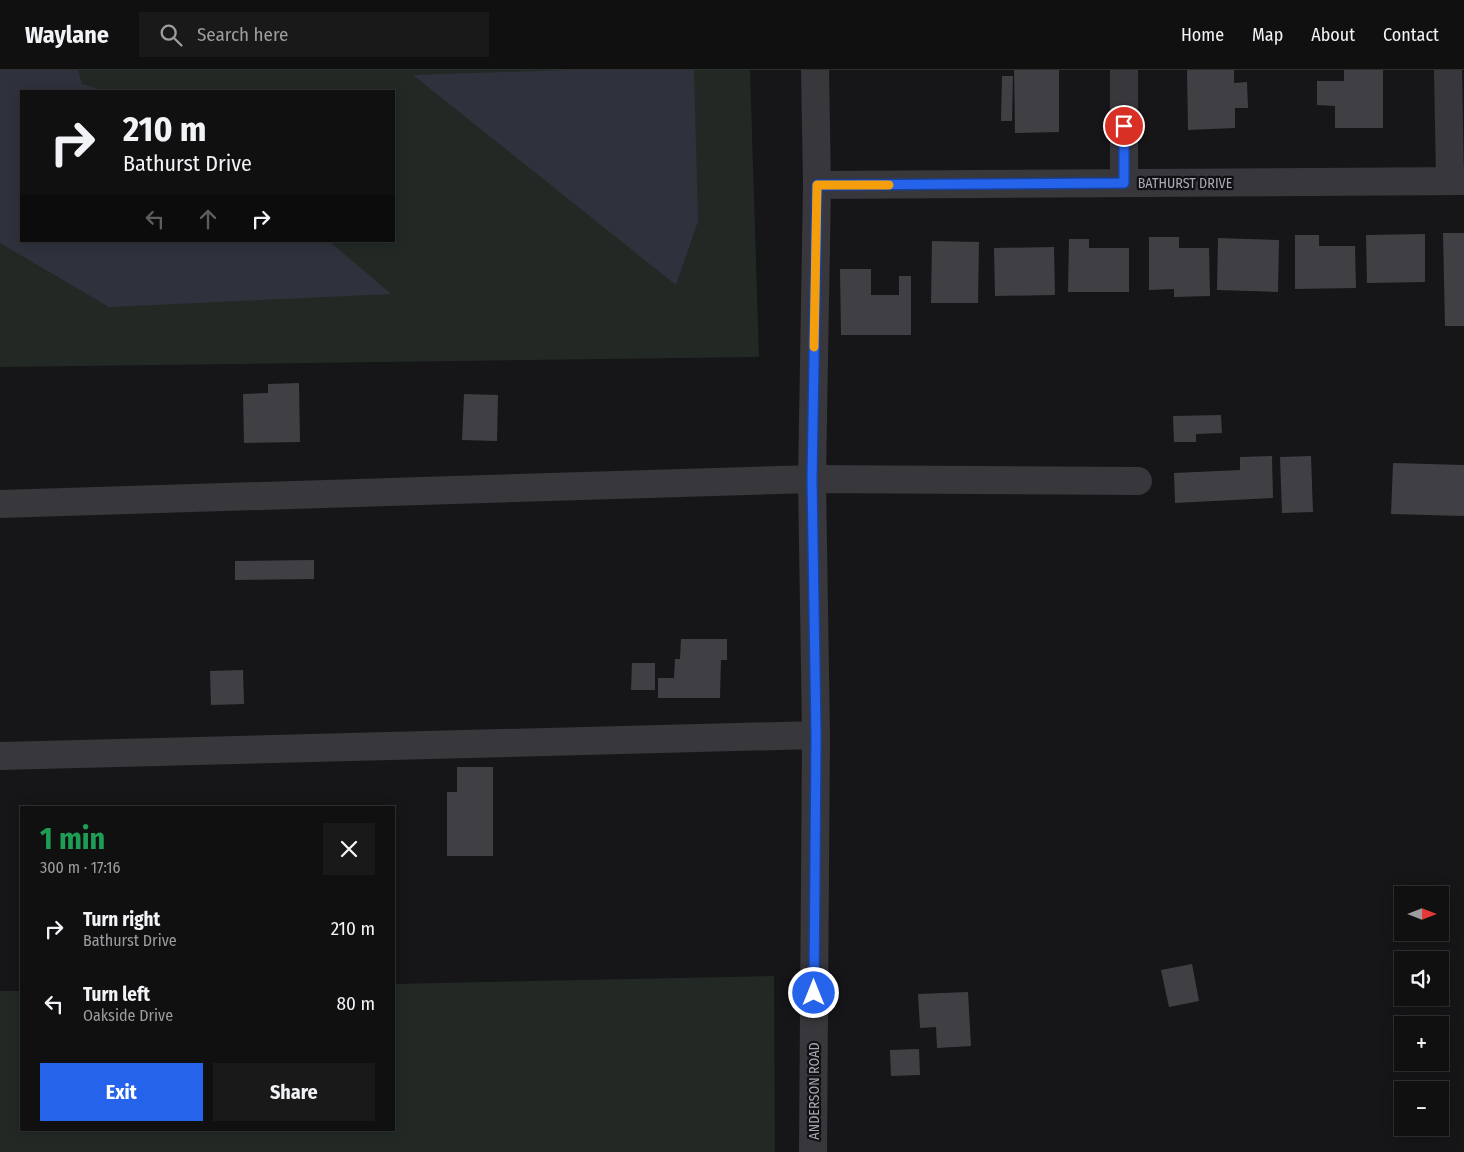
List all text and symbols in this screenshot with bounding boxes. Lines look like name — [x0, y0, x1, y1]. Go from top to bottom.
search box — [139, 12, 489, 57]
text: Waylane — [25, 21, 109, 49]
icon: search — [157, 21, 185, 49]
text: Search here — [197, 23, 288, 46]
text: Home — [1181, 24, 1224, 46]
text: Map — [1252, 24, 1283, 46]
text: About — [1311, 24, 1355, 46]
text: Contact — [1383, 24, 1439, 46]
pin — [1103, 105, 1145, 147]
text: 210 m — [123, 108, 207, 150]
icon: right — [40, 110, 105, 175]
icon: arrive — [1110, 112, 1138, 140]
text: Bathurst Drive — [123, 150, 252, 177]
street label: BATHURST DRIVE — [1138, 175, 1233, 192]
icon: left — [141, 205, 169, 233]
icon: ahead — [194, 205, 222, 233]
icon: right — [247, 205, 275, 233]
text: 1 min — [40, 821, 105, 857]
button: close — [323, 823, 375, 875]
text: 300 m · 17:16 — [40, 858, 121, 877]
north arrow — [1394, 886, 1449, 941]
map controls — [1394, 886, 1449, 1136]
text: Turn right — [83, 908, 160, 931]
icon: right — [40, 915, 68, 943]
text: 210 m — [331, 917, 375, 940]
text: Bathurst Drive — [83, 931, 177, 950]
button: sound — [1394, 951, 1449, 1006]
position arrow — [787, 966, 839, 1018]
text: Turn left — [83, 983, 150, 1006]
icon: left — [40, 990, 68, 1018]
text: 80 m — [337, 992, 375, 1015]
text: Oakside Drive — [83, 1006, 173, 1025]
button: + — [1394, 1016, 1449, 1071]
street label: ANDERSON ROAD — [806, 1042, 823, 1140]
button: Exit — [40, 1063, 203, 1121]
button: Share — [213, 1063, 375, 1121]
button: − — [1394, 1081, 1449, 1136]

